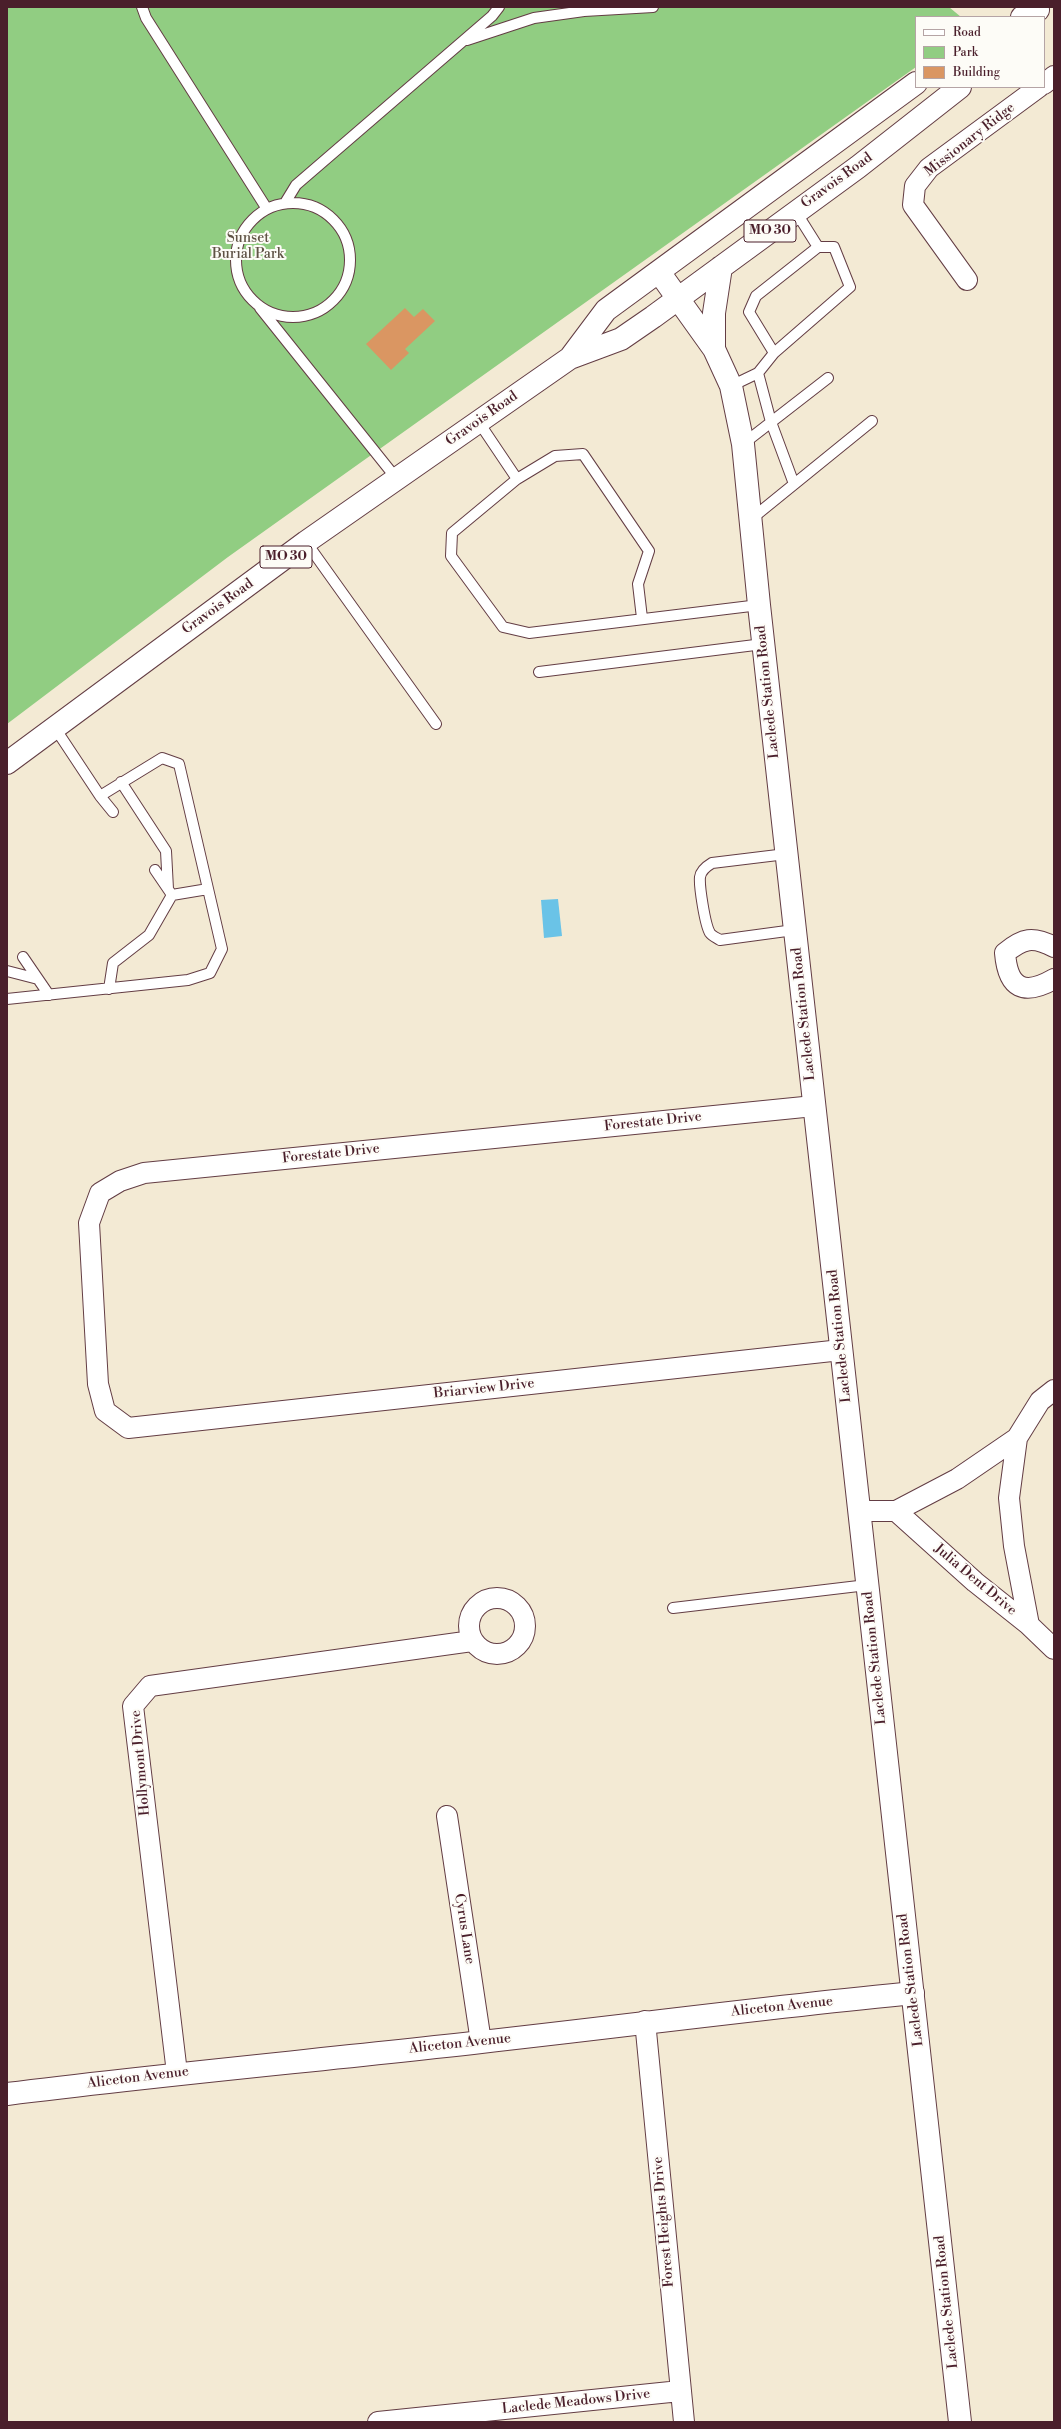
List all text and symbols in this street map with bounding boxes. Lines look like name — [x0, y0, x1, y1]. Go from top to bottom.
legend — [915, 16, 1045, 88]
text: Road — [953, 25, 981, 40]
text: Park — [953, 45, 978, 60]
text: Building — [953, 65, 1000, 80]
street label: Missionary Ridge — [922, 100, 1018, 180]
street label: Gravois Road — [798, 150, 876, 212]
road number: MO 30 — [744, 220, 796, 242]
park label: Sunset Burial Park — [212, 231, 284, 264]
street label: Gravois Road — [443, 388, 521, 450]
road number: MO 30 — [260, 546, 312, 568]
street label: Gravois Road — [179, 576, 257, 638]
street label: Laclede Station Road — [753, 625, 783, 759]
street label: Laclede Station Road — [789, 947, 819, 1081]
street label: Forestate Drive — [603, 1109, 703, 1135]
street label: Forestate Drive — [281, 1141, 381, 1167]
street label: Laclede Station Road — [825, 1269, 855, 1403]
street label: Briarview Drive — [433, 1375, 535, 1403]
street label: Julia Dent Drive — [930, 1541, 1020, 1619]
street label: Laclede Station Road — [860, 1591, 890, 1725]
street label: Hollymont Drive — [128, 1709, 154, 1817]
street label: Cyrus Lane — [450, 1892, 478, 1966]
street label: Laclede Station Road — [895, 1913, 927, 2047]
street label: Aliceton Avenue — [730, 1993, 834, 2021]
street label: Aliceton Avenue — [408, 2030, 512, 2058]
street label: Aliceton Avenue — [86, 2063, 190, 2093]
street label: Forest Heights Drive — [650, 2156, 678, 2288]
street label: Laclede Station Road — [932, 2235, 962, 2369]
street label: Laclede Meadows Drive — [501, 2386, 651, 2418]

